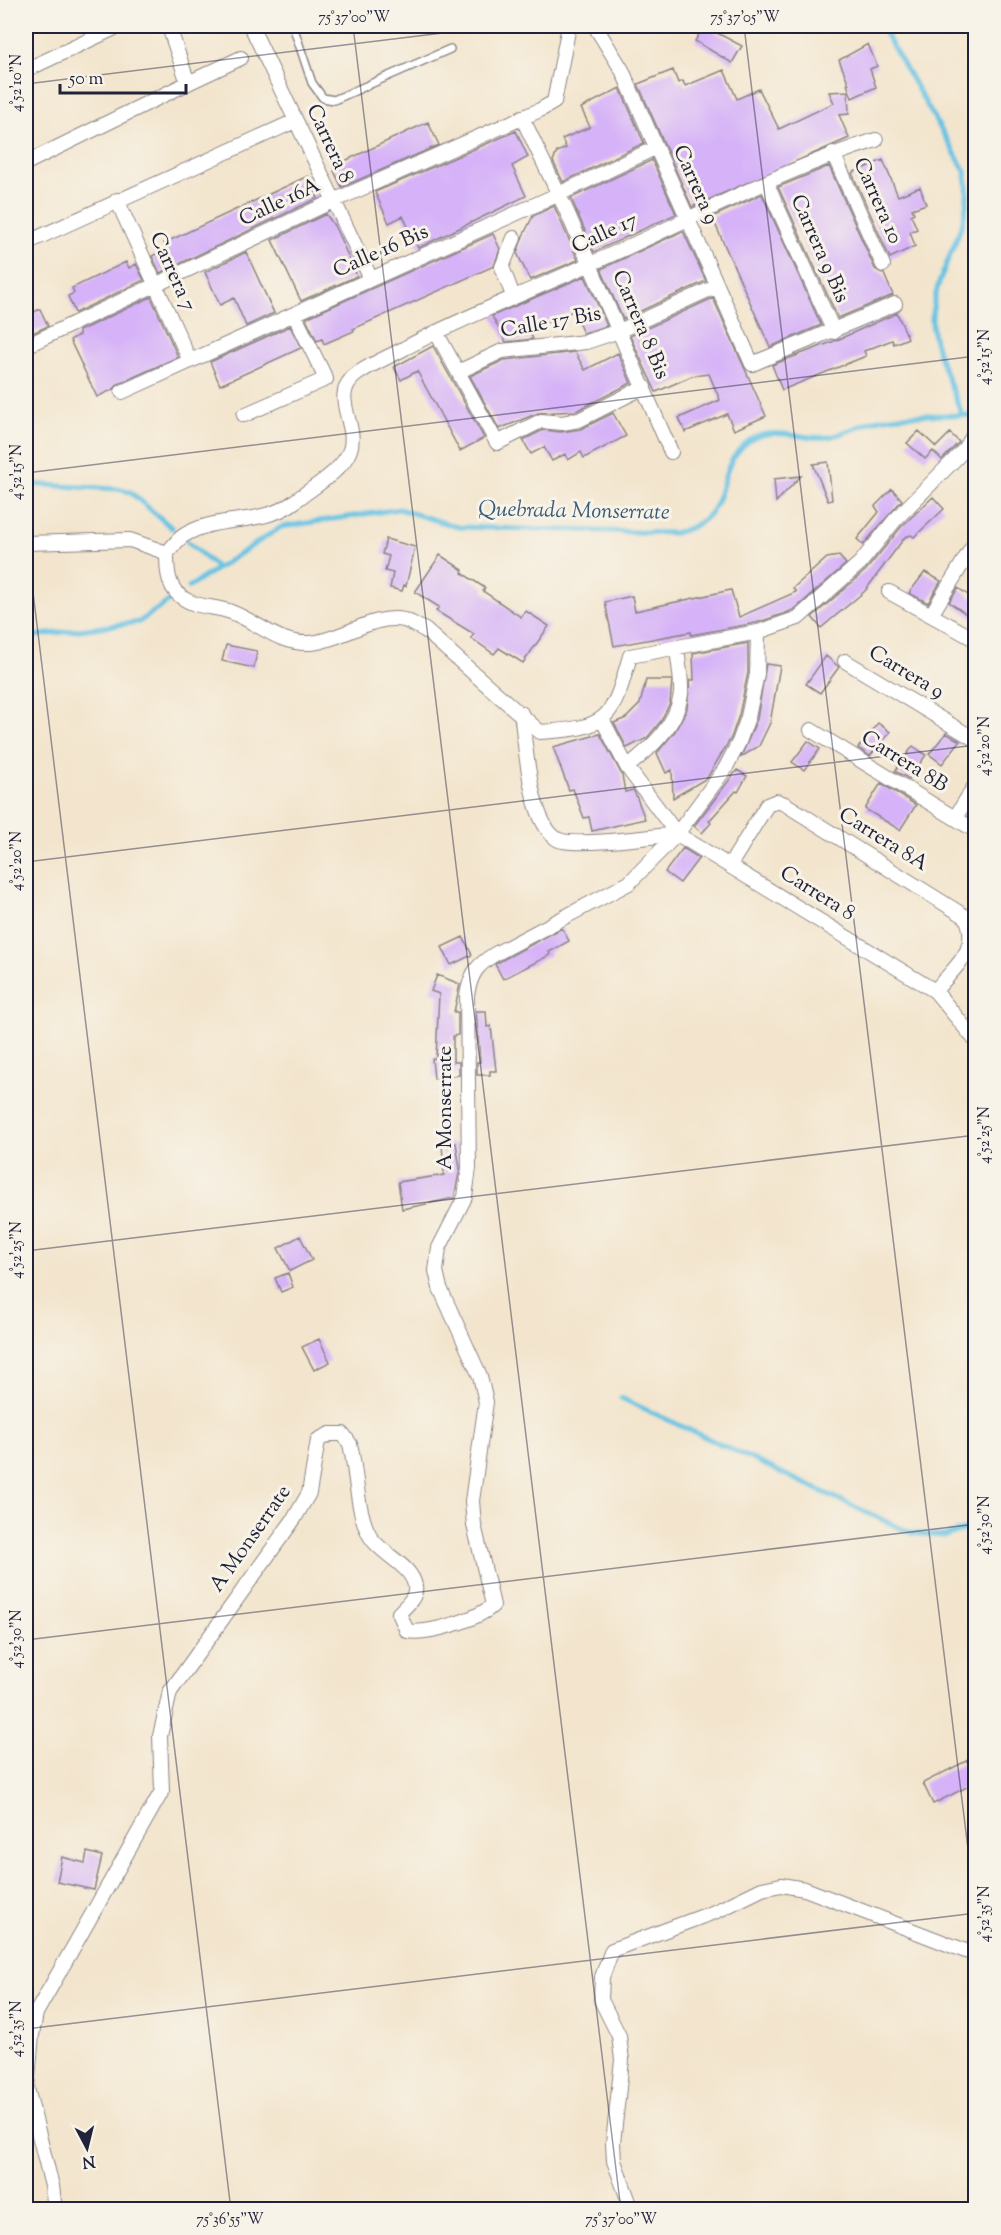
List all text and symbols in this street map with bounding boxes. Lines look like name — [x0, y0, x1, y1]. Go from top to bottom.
text: 75°37'00"W — [318, 8, 390, 29]
text: 75°37'05"W — [710, 8, 780, 29]
text: 4°52'10"N — [7, 54, 28, 112]
scale bar — [60, 57, 186, 95]
text: 50 m — [68, 67, 104, 93]
street label: Carrera 8 — [298, 100, 360, 188]
street label: Carrera 9 — [664, 141, 726, 229]
street label: Carrera 10 — [845, 153, 909, 249]
street label: Calle 16A — [235, 171, 325, 235]
street label: Carrera 9 Bis — [782, 190, 856, 308]
street label: Calle 17 — [567, 205, 643, 262]
street label: Calle 16 Bis — [329, 218, 433, 286]
street label: Carrera 7 — [141, 227, 203, 317]
street label: Carrera 8 Bis — [604, 266, 676, 384]
street label: Calle 17 Bis — [498, 299, 604, 347]
text: 4°52'15"N — [975, 329, 996, 385]
text: 4°52'15"N — [7, 444, 28, 500]
water label: Quebrada Monserrate — [478, 494, 670, 530]
street label: Carrera 9 — [862, 639, 950, 707]
text: 4°52'20"N — [975, 716, 996, 776]
street label: Carrera 8B — [855, 723, 953, 801]
street label: Carrera 8A — [832, 801, 934, 879]
text: 4°52'20"N — [7, 831, 28, 891]
street label: Carrera 8 — [773, 859, 861, 929]
street label: A Monserrate — [431, 1046, 461, 1170]
text: 4°52'25"N — [975, 1106, 996, 1164]
text: 4°52'25"N — [7, 1221, 28, 1279]
street label: A Monserrate — [203, 1479, 299, 1599]
text: 4°52'30"N — [975, 1495, 996, 1554]
text: 4°52'30"N — [7, 1609, 28, 1668]
text: 4°52'35"N — [975, 1886, 996, 1942]
text: 4°52'35"N — [7, 2001, 28, 2057]
north arrow — [57, 2118, 117, 2178]
text: N — [81, 2148, 96, 2173]
text: 75°36'55"W — [196, 2210, 264, 2231]
text: 75°37'00"W — [585, 2210, 657, 2231]

